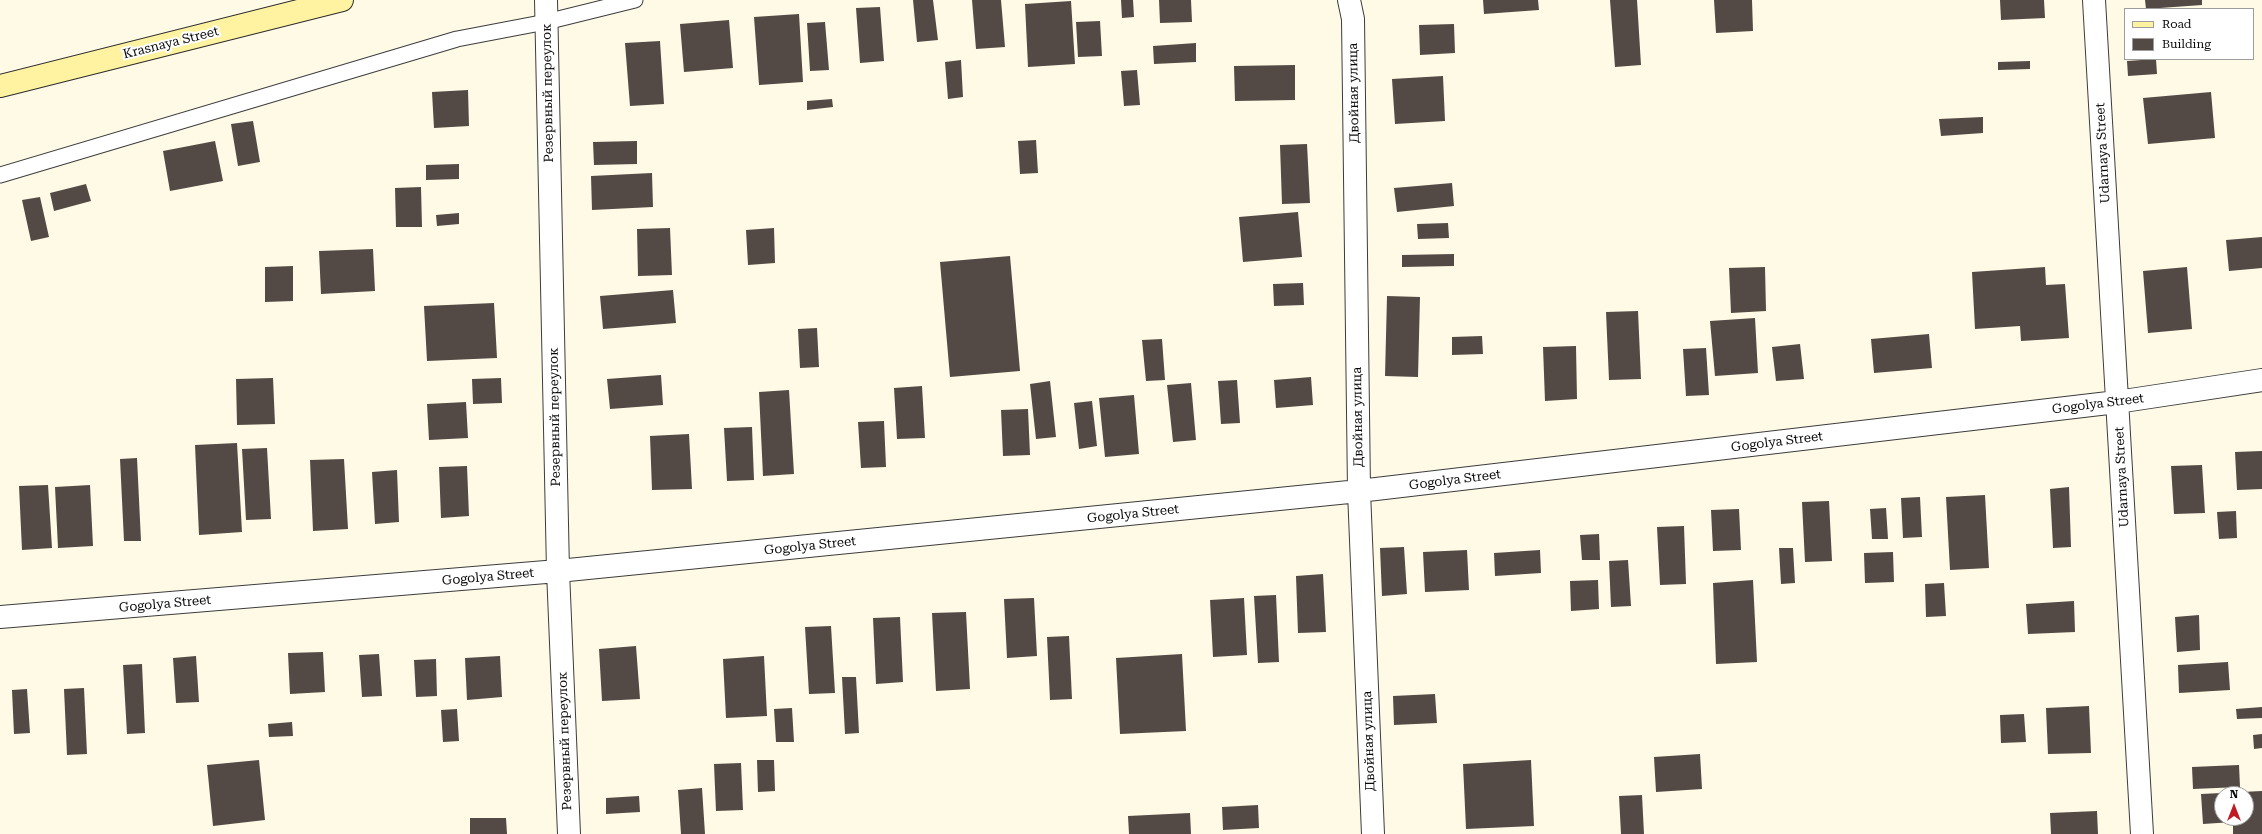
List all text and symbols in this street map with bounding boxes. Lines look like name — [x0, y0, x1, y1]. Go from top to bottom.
legend — [2124, 8, 2254, 60]
text: Road — [2162, 17, 2191, 31]
street label: Резервный переулок — [539, 23, 557, 163]
street label: Krasnaya Street — [122, 24, 220, 62]
text: Building — [2162, 37, 2211, 51]
street label: Двойная улица — [1345, 43, 1363, 143]
street label: Udarnaya Street — [2093, 102, 2113, 204]
street label: Резервный переулок — [546, 347, 564, 487]
street label: Двойная улица — [1349, 367, 1367, 467]
street label: Gogolya Street — [2051, 391, 2145, 417]
street label: Udarnaya Street — [2112, 426, 2132, 528]
street label: Gogolya Street — [1730, 429, 1824, 455]
street label: Gogolya Street — [1408, 467, 1502, 493]
street label: Gogolya Street — [1086, 501, 1180, 527]
street label: Gogolya Street — [763, 533, 857, 559]
street label: Gogolya Street — [441, 565, 535, 589]
street label: Gogolya Street — [118, 592, 212, 616]
street label: Резервный переулок — [555, 671, 575, 811]
street label: Двойная улица — [1359, 691, 1379, 791]
north arrow — [2214, 786, 2254, 826]
text: N — [2230, 788, 2238, 801]

